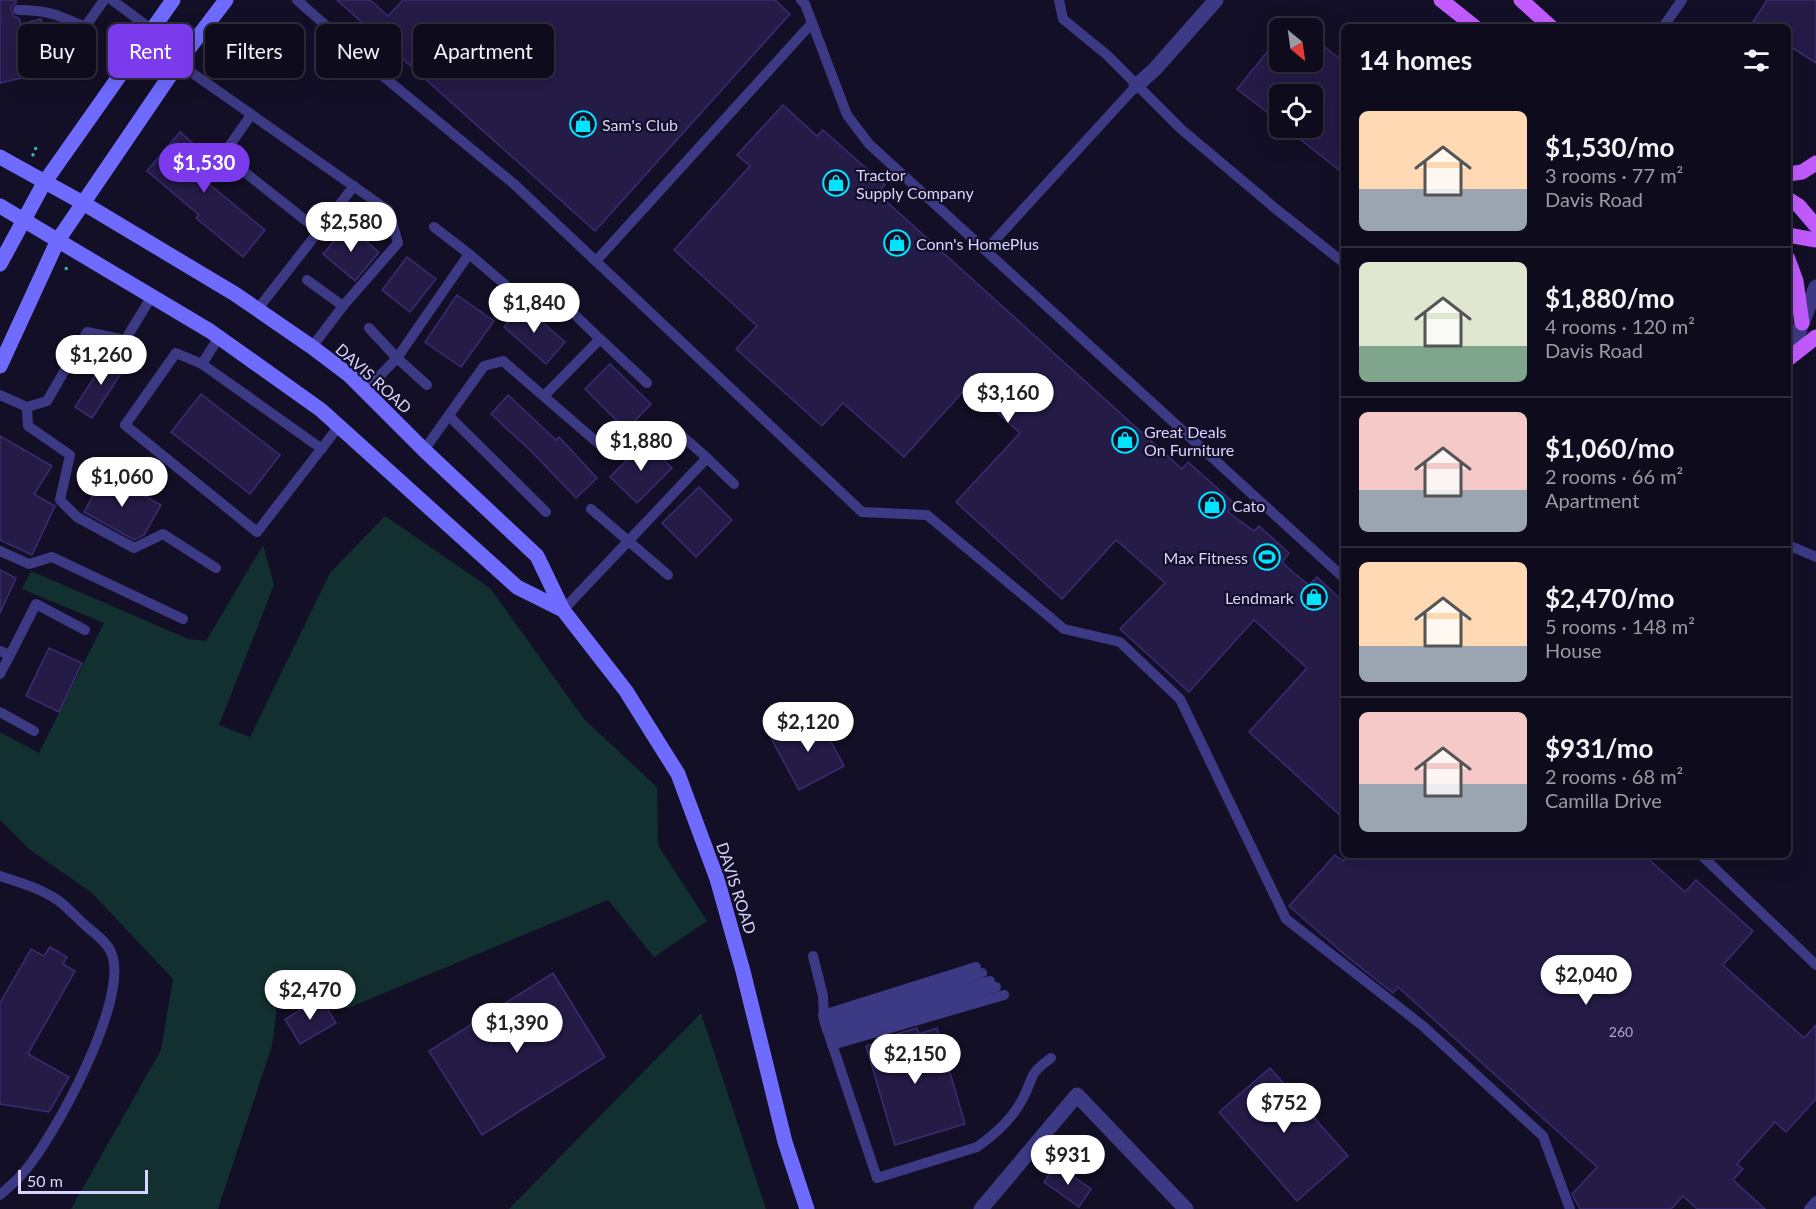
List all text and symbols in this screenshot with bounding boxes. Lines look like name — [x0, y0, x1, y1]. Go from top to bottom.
north arrow — [1269, 18, 1323, 72]
map controls — [1269, 18, 1323, 138]
chip: Buy — [18, 24, 96, 78]
chip: Rent — [108, 24, 193, 78]
chip: Filters — [205, 24, 304, 78]
chip: New — [316, 24, 401, 78]
chip: Apartment — [413, 24, 554, 78]
text: 14 homes — [1359, 44, 1472, 76]
icon: filters — [1740, 44, 1773, 77]
button: locate — [1269, 84, 1323, 138]
shop icon: Sam's Club — [568, 109, 598, 139]
place label: Sam's Club — [602, 115, 678, 134]
text: $1,530/mo — [1545, 131, 1675, 163]
icon: home — [1407, 135, 1479, 207]
pin: $1,530 — [155, 143, 253, 194]
text: $1,530 — [173, 150, 235, 174]
text: 3 rooms · 77 m² — [1545, 163, 1683, 187]
place label: Tractor Supply Company — [856, 165, 975, 202]
shop icon: Tractor Supply Company — [821, 168, 851, 198]
text: Davis Road — [1545, 187, 1643, 211]
pin: $2,580 — [302, 202, 400, 253]
text: $2,580 — [320, 209, 382, 233]
shop icon: Conn's HomePlus — [882, 228, 912, 258]
place label: Conn's HomePlus — [916, 234, 1039, 253]
text: $1,880/mo — [1545, 282, 1675, 314]
pin: $1,840 — [485, 283, 583, 334]
icon: home — [1407, 286, 1479, 358]
text: $1,840 — [503, 290, 565, 314]
text: 4 rooms · 120 m² — [1545, 314, 1695, 338]
pin: $1,260 — [52, 335, 150, 386]
text: Davis Road — [1545, 338, 1643, 362]
street label: DAVIS ROAD — [332, 339, 416, 417]
text: $1,260 — [70, 342, 132, 366]
pin: $3,160 — [959, 373, 1057, 424]
text: $3,160 — [977, 380, 1039, 404]
pin: $1,880 — [592, 421, 690, 472]
place label: Great Deals On Furniture — [1144, 422, 1234, 459]
shop icon: Great Deals On Furniture — [1110, 425, 1140, 455]
text: $1,880 — [610, 428, 672, 452]
text: $1,060/mo — [1545, 432, 1675, 464]
icon: home — [1407, 436, 1479, 508]
pin: $1,060 — [73, 457, 171, 508]
text: $1,060 — [91, 464, 153, 488]
text: 2 rooms · 66 m² — [1545, 464, 1683, 488]
text: Apartment — [1545, 488, 1639, 512]
shop icon: Cato — [1197, 490, 1227, 520]
place label: Cato — [1232, 496, 1265, 515]
sports icon: Max Fitness — [1252, 542, 1282, 572]
place label: Max Fitness — [1164, 548, 1248, 567]
shop icon: Lendmark — [1299, 582, 1329, 612]
text: $2,470/mo — [1545, 582, 1675, 614]
icon: home — [1407, 586, 1479, 658]
place label: Lendmark — [1225, 588, 1295, 607]
text: 5 rooms · 148 m² — [1545, 614, 1695, 638]
text: House — [1545, 638, 1602, 662]
pin: $2,120 — [759, 702, 857, 753]
text: $2,120 — [777, 709, 839, 733]
text: $931/mo — [1545, 732, 1653, 764]
icon: home — [1407, 736, 1479, 808]
text: 2 rooms · 68 m² — [1545, 764, 1683, 788]
text: Camilla Drive — [1545, 788, 1662, 812]
street label: DAVIS ROAD — [713, 840, 761, 936]
pin: $2,040 — [1537, 955, 1635, 1006]
text: $2,040 — [1555, 962, 1617, 986]
pin: $2,470 — [261, 970, 359, 1021]
text: $2,470 — [279, 977, 341, 1001]
pin: $1,390 — [468, 1003, 566, 1054]
text: $1,390 — [486, 1010, 548, 1034]
house number: 260 — [1609, 1023, 1633, 1040]
pin: $2,150 — [866, 1034, 964, 1085]
text: $2,150 — [884, 1041, 946, 1065]
pin: $752 — [1248, 1083, 1320, 1134]
text: $752 — [1261, 1090, 1307, 1114]
pin: $931 — [1032, 1135, 1104, 1186]
text: $931 — [1045, 1142, 1091, 1166]
scale bar — [18, 1167, 148, 1194]
text: 50 m — [27, 1171, 63, 1190]

